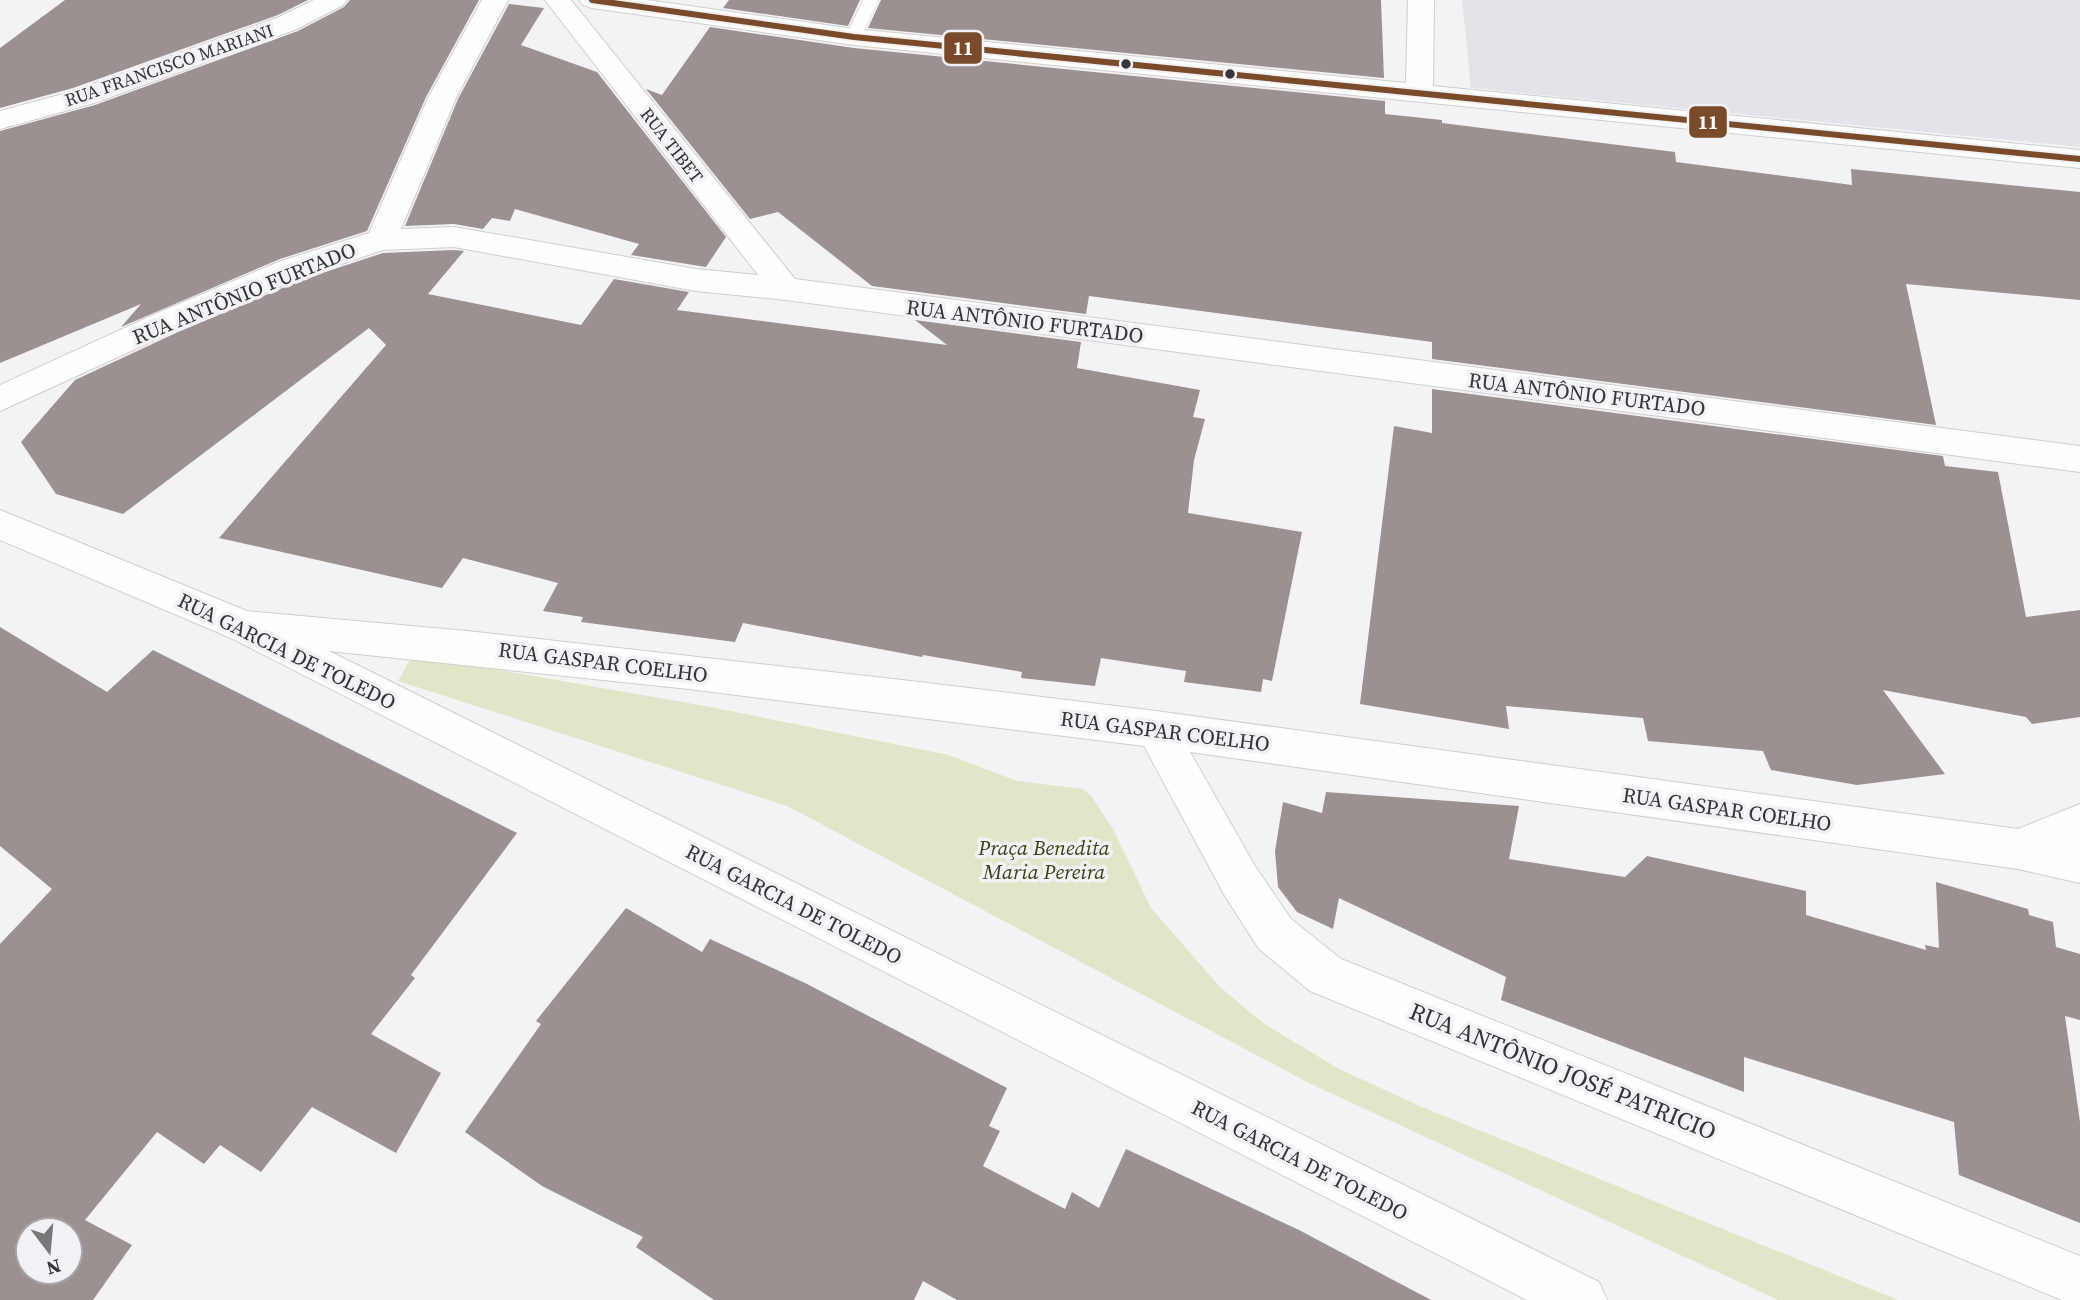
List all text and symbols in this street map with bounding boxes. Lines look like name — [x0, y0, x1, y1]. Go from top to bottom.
street label: RUA FRANCISCO MARIANI — [61, 18, 277, 112]
line badge: 11 — [943, 31, 983, 65]
text: 11 — [953, 35, 973, 61]
unlabelled marker — [1119, 57, 1133, 71]
unlabelled marker — [1223, 67, 1237, 81]
street label: RUA TIBET — [635, 102, 709, 188]
line badge: 11 — [1688, 105, 1728, 139]
text: 11 — [1698, 109, 1718, 135]
street label: RUA ANTÔNIO FURTADO — [128, 235, 360, 351]
street label: RUA ANTÔNIO FURTADO — [905, 292, 1145, 350]
street label: RUA ANTÔNIO FURTADO — [1467, 365, 1707, 423]
street label: RUA GARCIA DE TOLEDO — [173, 585, 401, 717]
street label: RUA GASPAR COELHO — [497, 635, 709, 689]
street label: RUA GASPAR COELHO — [1059, 704, 1271, 758]
street label: RUA GASPAR COELHO — [1621, 780, 1833, 838]
park label: Praça Benedita Maria Pereira — [977, 833, 1110, 886]
street label: RUA GARCIA DE TOLEDO — [681, 837, 907, 971]
street label: RUA ANTÔNIO JOSÉ PATRICIO — [1405, 994, 1721, 1148]
street label: RUA GARCIA DE TOLEDO — [1187, 1093, 1413, 1227]
north arrow — [14, 1216, 84, 1286]
text: N — [43, 1253, 64, 1282]

